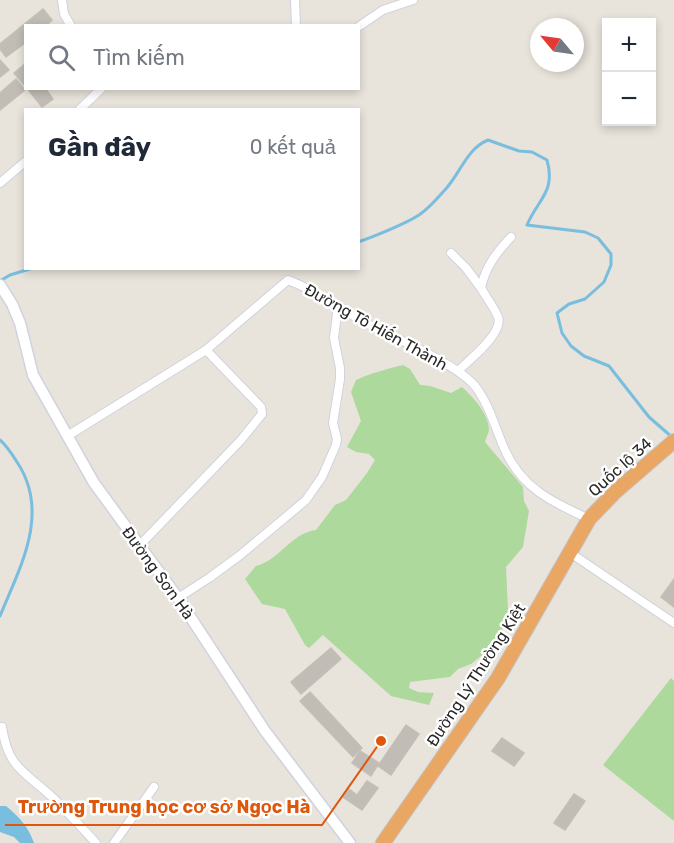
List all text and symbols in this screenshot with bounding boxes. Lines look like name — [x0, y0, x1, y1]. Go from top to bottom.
north arrow — [530, 18, 584, 72]
map controls — [602, 18, 656, 126]
button: + — [602, 18, 656, 72]
search box — [24, 24, 360, 90]
icon: search — [45, 41, 78, 74]
text: Tìm kiếm — [93, 44, 185, 71]
button: − — [602, 72, 656, 126]
text: Gần đây — [48, 132, 151, 163]
text: 0 kết quả — [250, 135, 336, 159]
street label: Đường Tô Hiến Thành — [301, 279, 451, 374]
street label: Quốc lộ 34 — [583, 433, 656, 500]
street label: Đường Sơn Hà — [118, 523, 198, 623]
street label: Đường Lý Thường Kiệt — [423, 600, 529, 750]
callout: Trường Trung học cơ sở Ngọc Hà — [5, 789, 322, 825]
text: Trường Trung học cơ sở Ngọc Hà — [18, 796, 310, 818]

